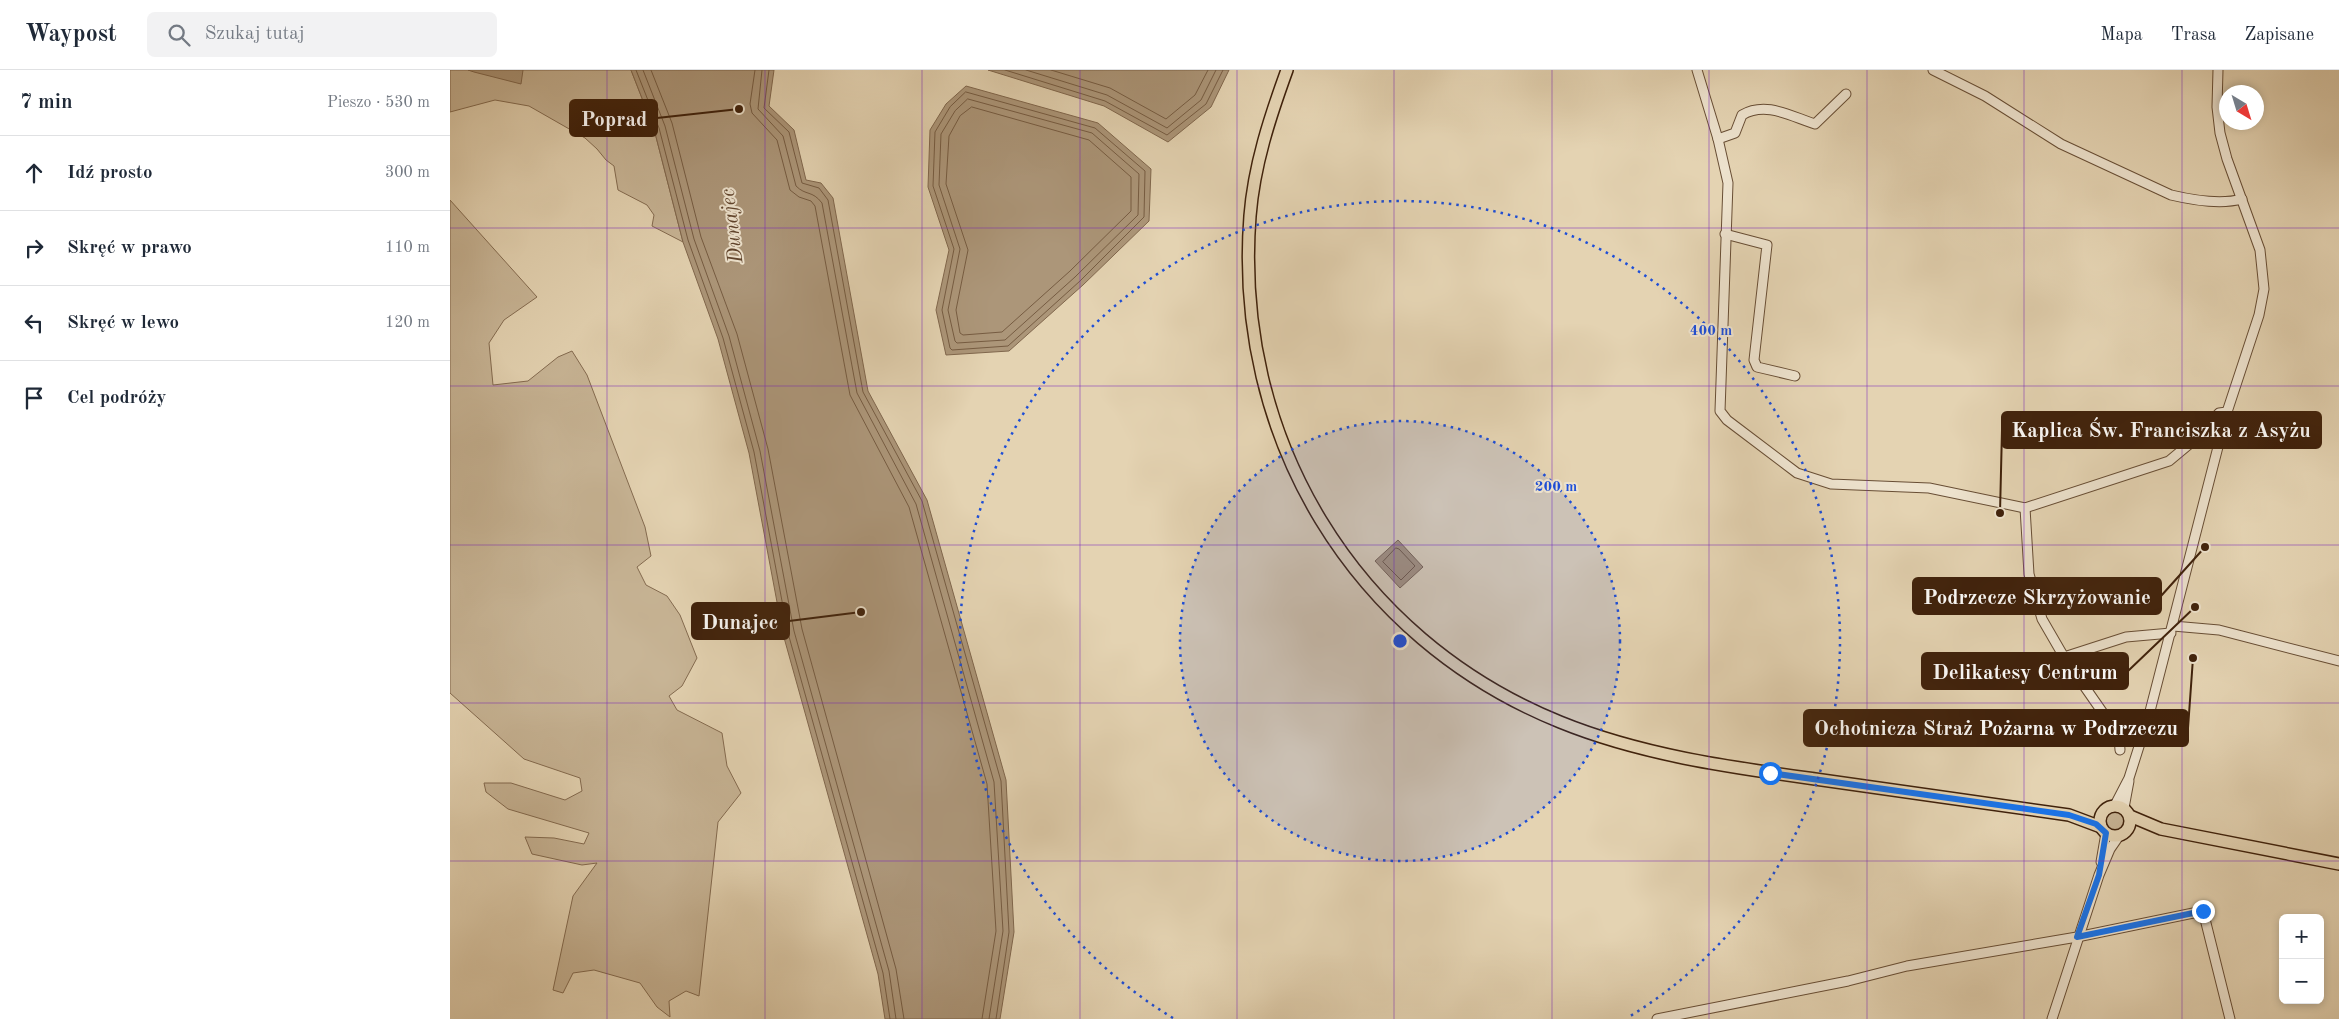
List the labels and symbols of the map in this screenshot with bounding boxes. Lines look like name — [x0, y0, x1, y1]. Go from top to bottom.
north arrow — [2219, 85, 2264, 130]
callout: Poprad — [570, 100, 657, 136]
text: Poprad — [581, 110, 647, 131]
water label: Dunajec — [717, 187, 748, 266]
text: 400 m — [1690, 324, 1732, 339]
callout: Kaplica Św. Franciszka z Asyżu — [2002, 412, 2321, 448]
text: Kaplica Św. Franciszka z Asyżu — [2011, 417, 2311, 442]
text: 200 m — [1535, 480, 1577, 495]
callout: Podrzecze Skrzyżowanie — [1913, 578, 2161, 614]
text: Podrzecze Skrzyżowanie — [1923, 588, 2151, 609]
callout: Dunajec — [692, 603, 789, 639]
text: Dunajec — [702, 613, 778, 634]
centre of rings — [1391, 632, 1409, 650]
callout: Delikatesy Centrum — [1922, 653, 2128, 689]
text: Delikatesy Centrum — [1932, 663, 2118, 684]
callout: Ochotnicza Straż Pożarna w Podrzeczu — [1804, 710, 2188, 746]
text: Ochotnicza Straż Pożarna w Podrzeczu — [1814, 719, 2178, 740]
route start — [1759, 762, 1782, 785]
route end — [2192, 900, 2215, 923]

